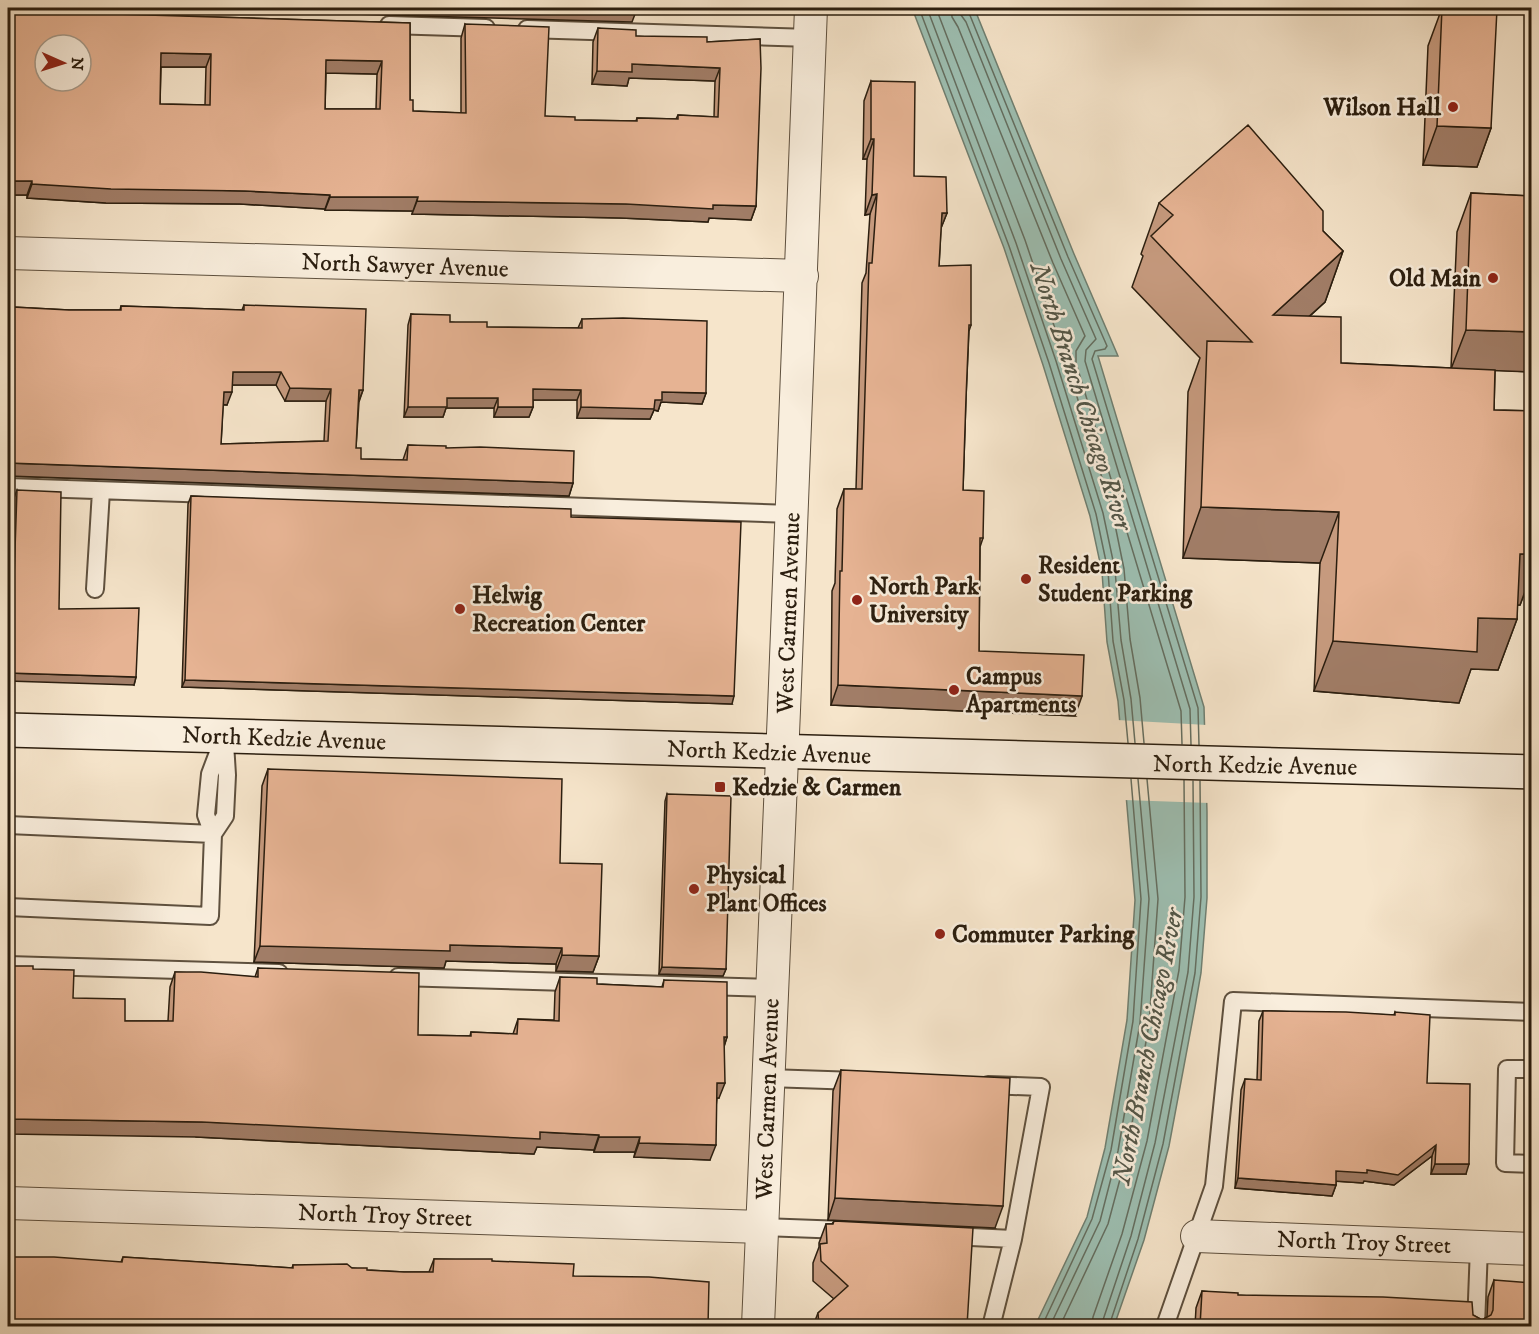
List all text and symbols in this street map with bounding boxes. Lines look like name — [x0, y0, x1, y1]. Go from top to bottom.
north arrow — [33, 33, 93, 93]
text: N — [67, 57, 87, 71]
place label: Wilson Hall — [1323, 93, 1442, 123]
marker: Wilson Hall — [1446, 100, 1460, 114]
street label: North Sawyer Avenue — [301, 247, 509, 285]
water label: North Branch Chicago River — [1021, 256, 1140, 536]
place label: Old Main — [1389, 264, 1481, 294]
marker: Old Main — [1486, 271, 1500, 285]
street label: West Carmen Avenue — [770, 512, 808, 715]
place label: Resident Student Parking — [1038, 551, 1194, 609]
place label: North Park University — [869, 572, 980, 630]
marker: Resident Student Parking — [1019, 572, 1033, 586]
place label: Helwig Recreation Center — [472, 581, 646, 639]
marker: North Park University — [850, 593, 864, 607]
marker: Helwig Recreation Center — [453, 602, 467, 616]
place label: Campus Apartments — [965, 662, 1076, 720]
marker: Campus Apartments — [947, 683, 961, 697]
street label: North Kedzie Avenue — [181, 720, 387, 758]
street label: North Kedzie Avenue — [666, 734, 872, 772]
street label: North Kedzie Avenue — [1152, 749, 1358, 783]
place label: Kedzie & Carmen — [732, 773, 902, 803]
marker: Kedzie & Carmen — [713, 780, 727, 794]
place label: Physical Plant Offices — [706, 861, 826, 919]
marker: Physical Plant Offices — [687, 882, 701, 896]
water label: North Branch Chicago River — [1105, 904, 1192, 1189]
place label: Commuter Parking — [952, 920, 1135, 950]
marker: Commuter Parking — [933, 927, 947, 941]
street label: West Carmen Avenue — [749, 998, 787, 1201]
street label: North Troy Street — [297, 1198, 473, 1234]
street label: North Troy Street — [1276, 1225, 1452, 1261]

